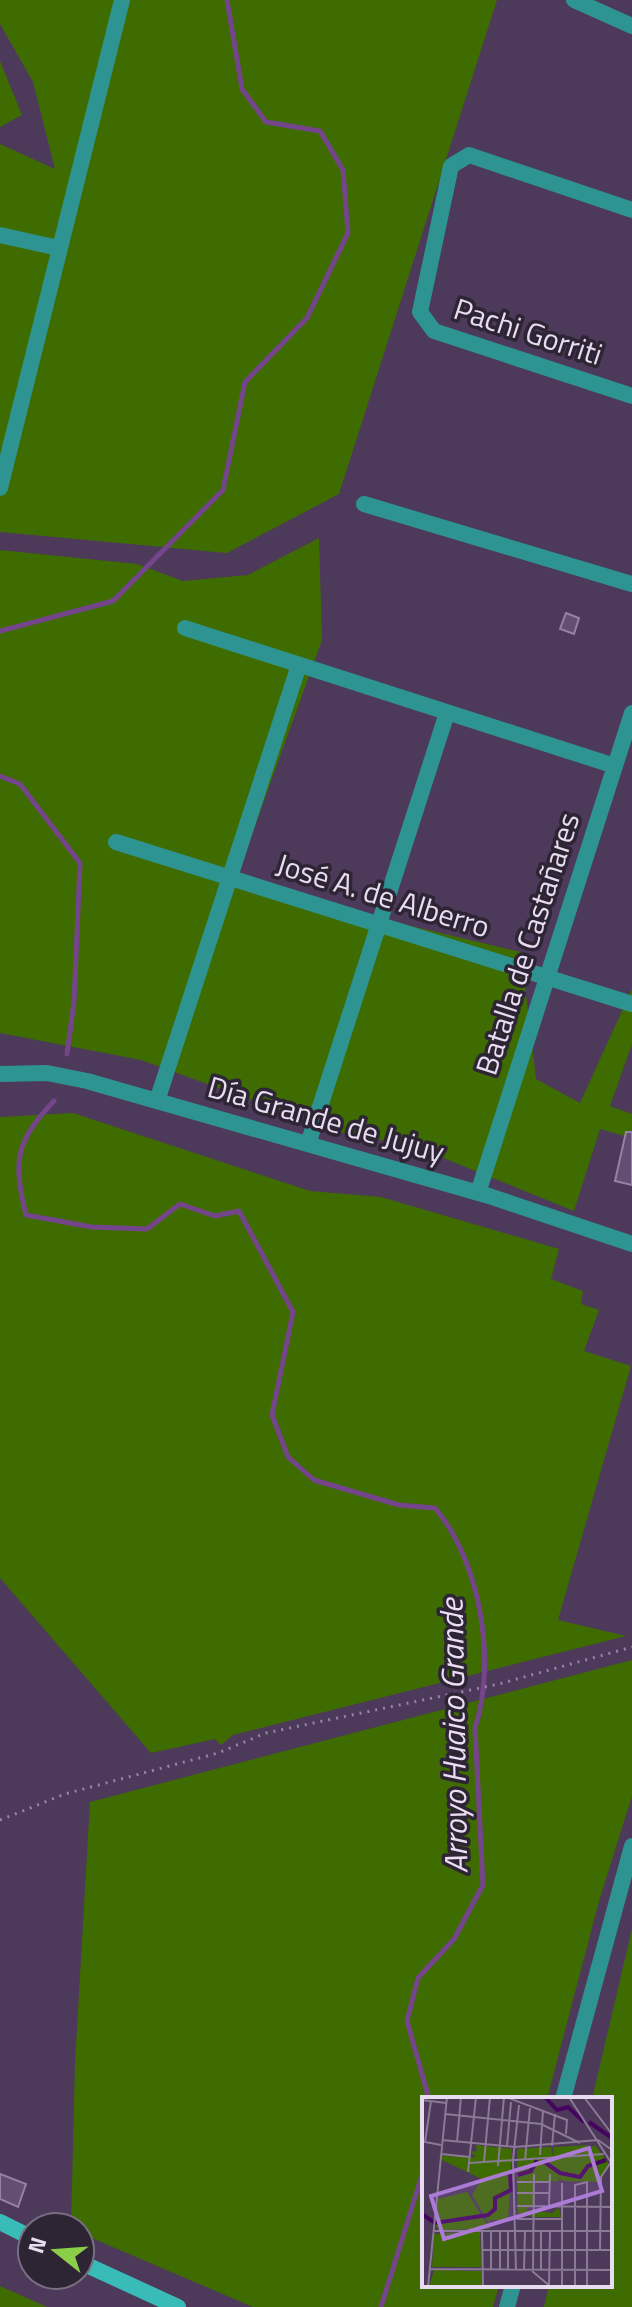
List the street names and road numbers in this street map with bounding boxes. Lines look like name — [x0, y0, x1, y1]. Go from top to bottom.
street label: Pachi Gorriti — [448, 285, 609, 377]
street label: Batalla de Castañares — [463, 807, 591, 1081]
street label: José A. de Alberro — [271, 841, 496, 949]
street label: Día Grande de Jujuy — [202, 1063, 450, 1175]

